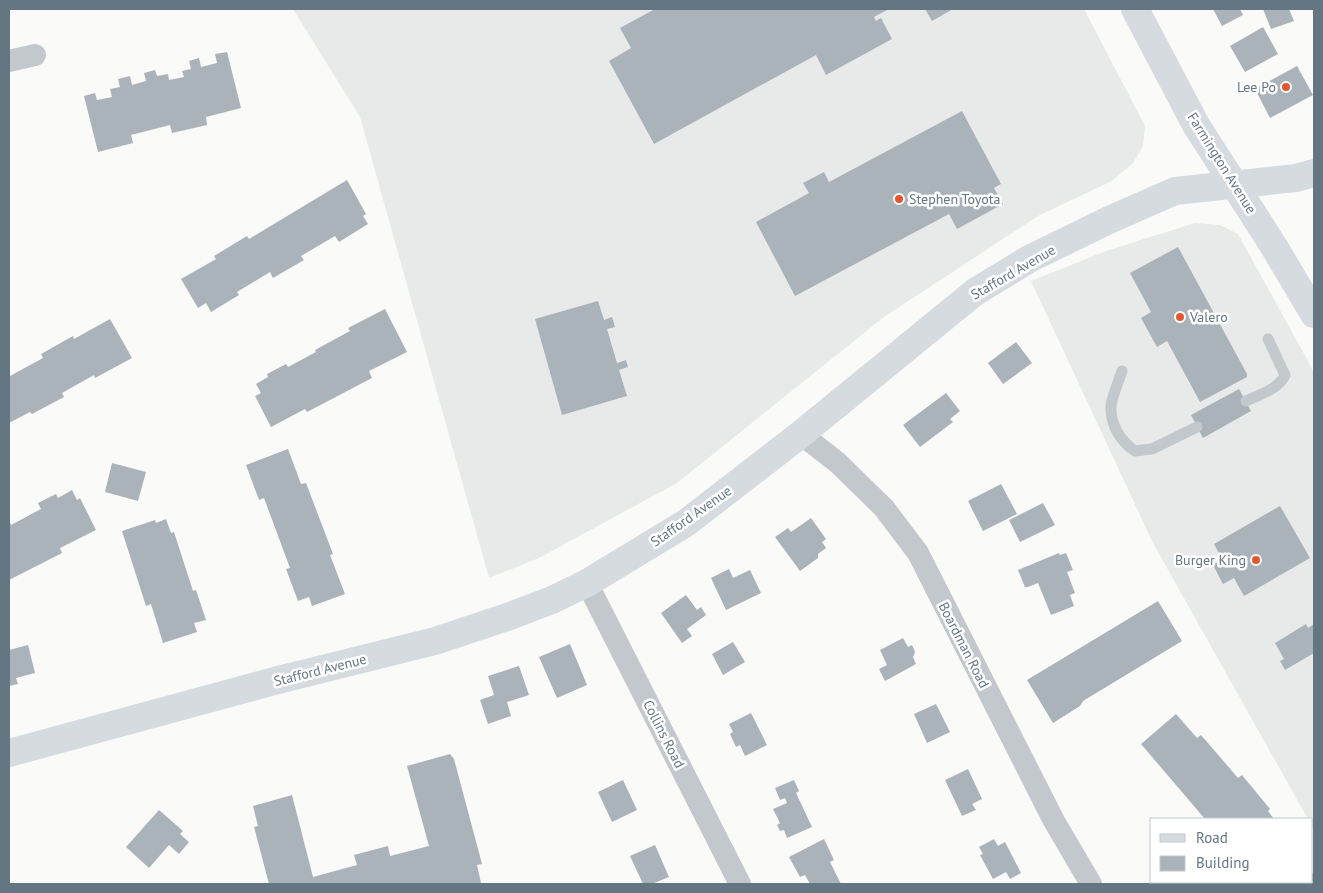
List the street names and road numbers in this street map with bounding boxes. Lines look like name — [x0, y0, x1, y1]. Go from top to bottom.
street label: Farmington Avenue — [1184, 109, 1260, 217]
street label: Stafford Avenue — [967, 241, 1059, 303]
street label: Stafford Avenue — [647, 481, 735, 551]
street label: Boardman Road — [935, 599, 993, 691]
street label: Stafford Avenue — [272, 650, 368, 690]
street label: Collins Road — [639, 697, 689, 771]

